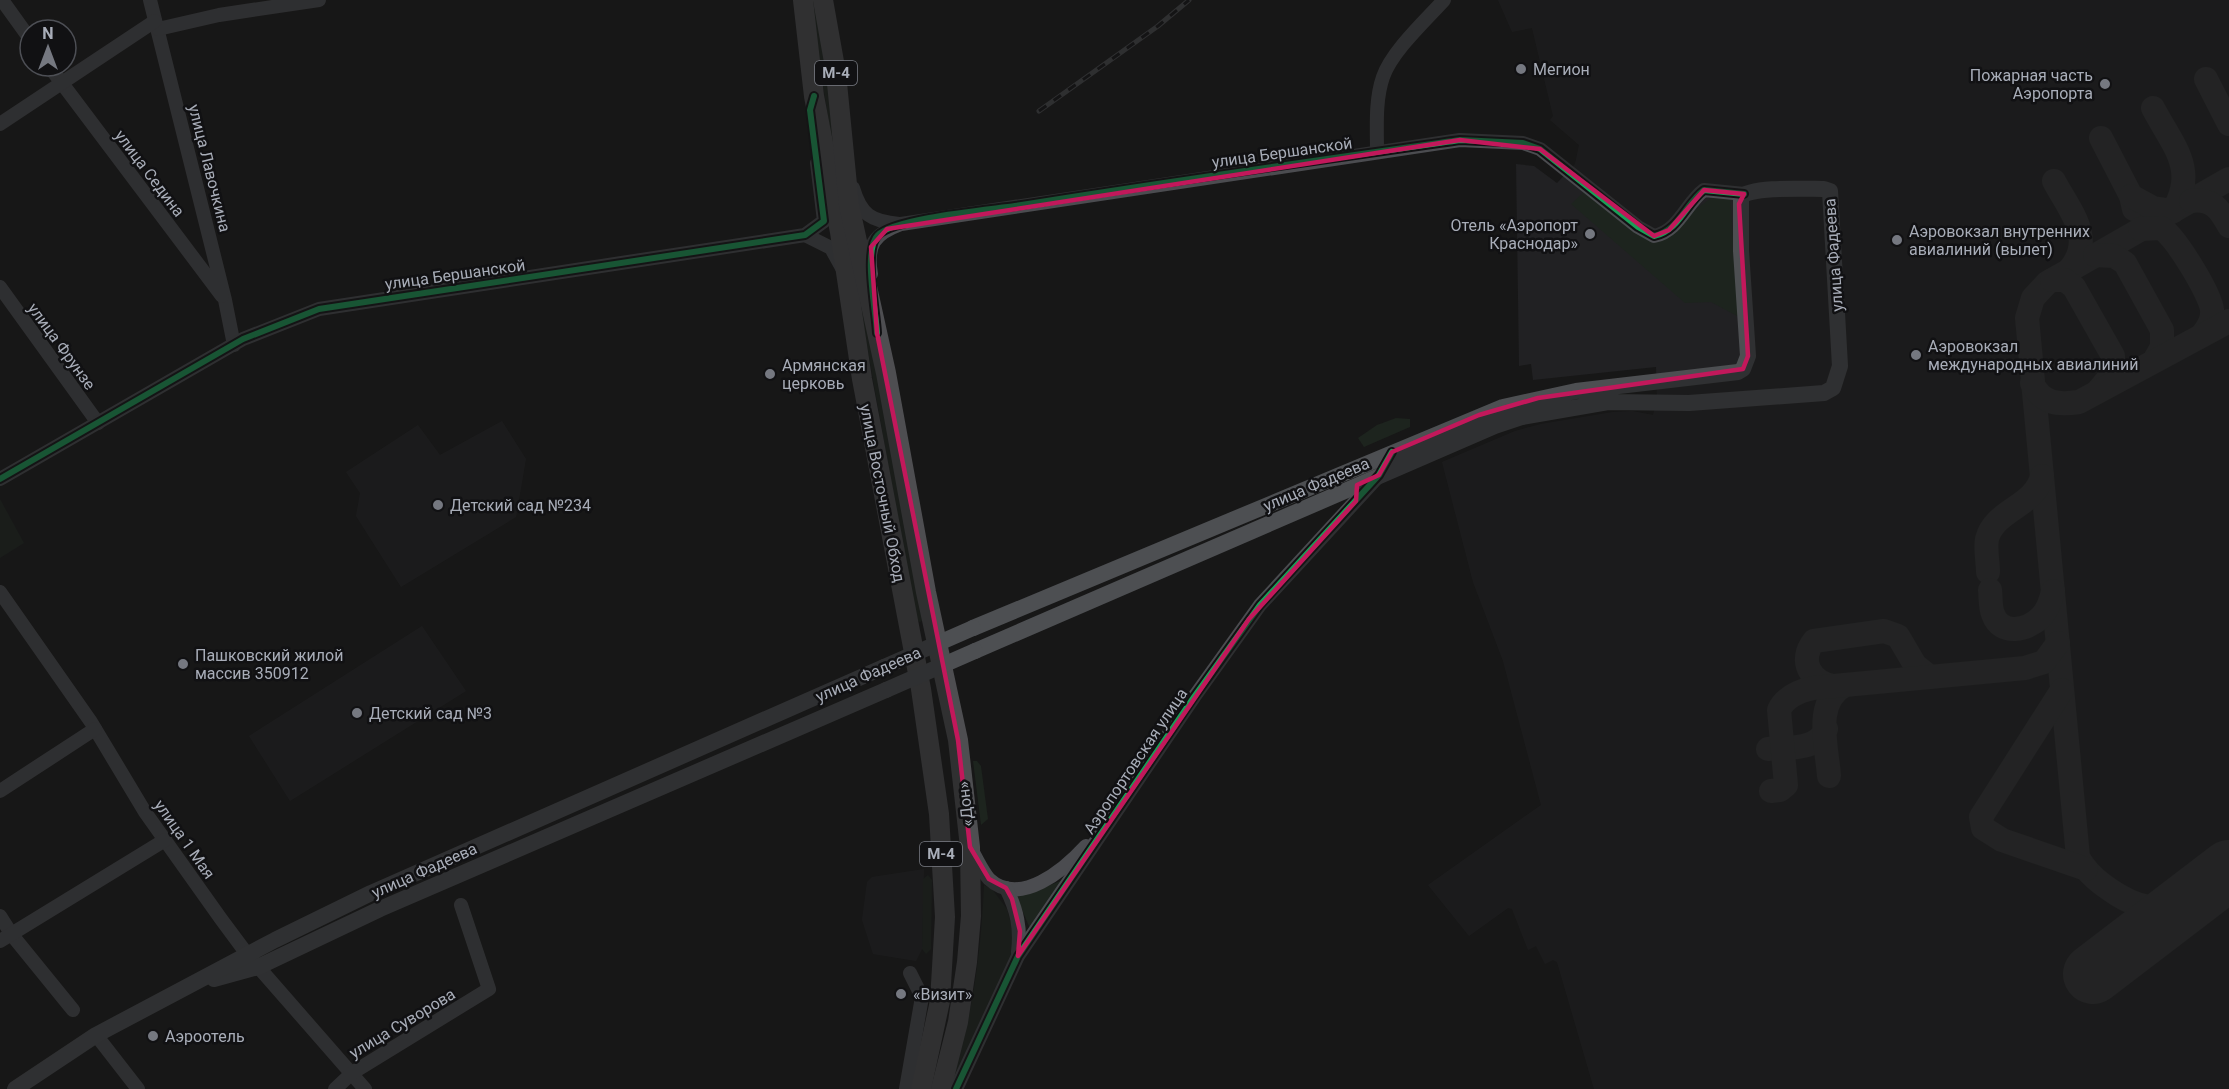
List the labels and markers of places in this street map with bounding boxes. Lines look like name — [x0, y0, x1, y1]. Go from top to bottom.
place label: Мегион — [1533, 60, 1590, 79]
marker: Мегион — [1514, 62, 1528, 76]
place label: Пожарная часть Аэропорта — [1970, 66, 2093, 103]
marker: Пожарная часть Аэропорта — [2098, 77, 2112, 91]
place label: Отель «Аэропорт Краснодар» — [1450, 216, 1578, 253]
place label: Аэровокзал внутренних авиалиний (вылет) — [1909, 222, 2090, 259]
marker: Отель «Аэропорт Краснодар» — [1583, 227, 1597, 241]
marker: Аэровокзал внутренних авиалиний (вылет) — [1890, 233, 1904, 247]
place label: Аэровокзал международных авиалиний — [1928, 337, 2139, 374]
marker: Аэровокзал международных авиалиний — [1909, 348, 1923, 362]
place label: Армянская церковь — [782, 356, 866, 393]
marker: Армянская церковь — [763, 367, 777, 381]
place label: Детский сад №234 — [450, 496, 591, 515]
marker: Детский сад №234 — [431, 498, 445, 512]
place label: Пашковский жилой массив 350912 — [195, 646, 343, 683]
marker: Пашковский жилой массив 350912 — [176, 657, 190, 671]
place label: Детский сад №3 — [369, 704, 492, 723]
marker: Детский сад №3 — [350, 706, 364, 720]
place label: «Визит» — [913, 985, 972, 1004]
marker: «Визит» — [894, 987, 908, 1001]
place label: Аэроотель — [165, 1027, 245, 1046]
marker: Аэроотель — [146, 1029, 160, 1043]

